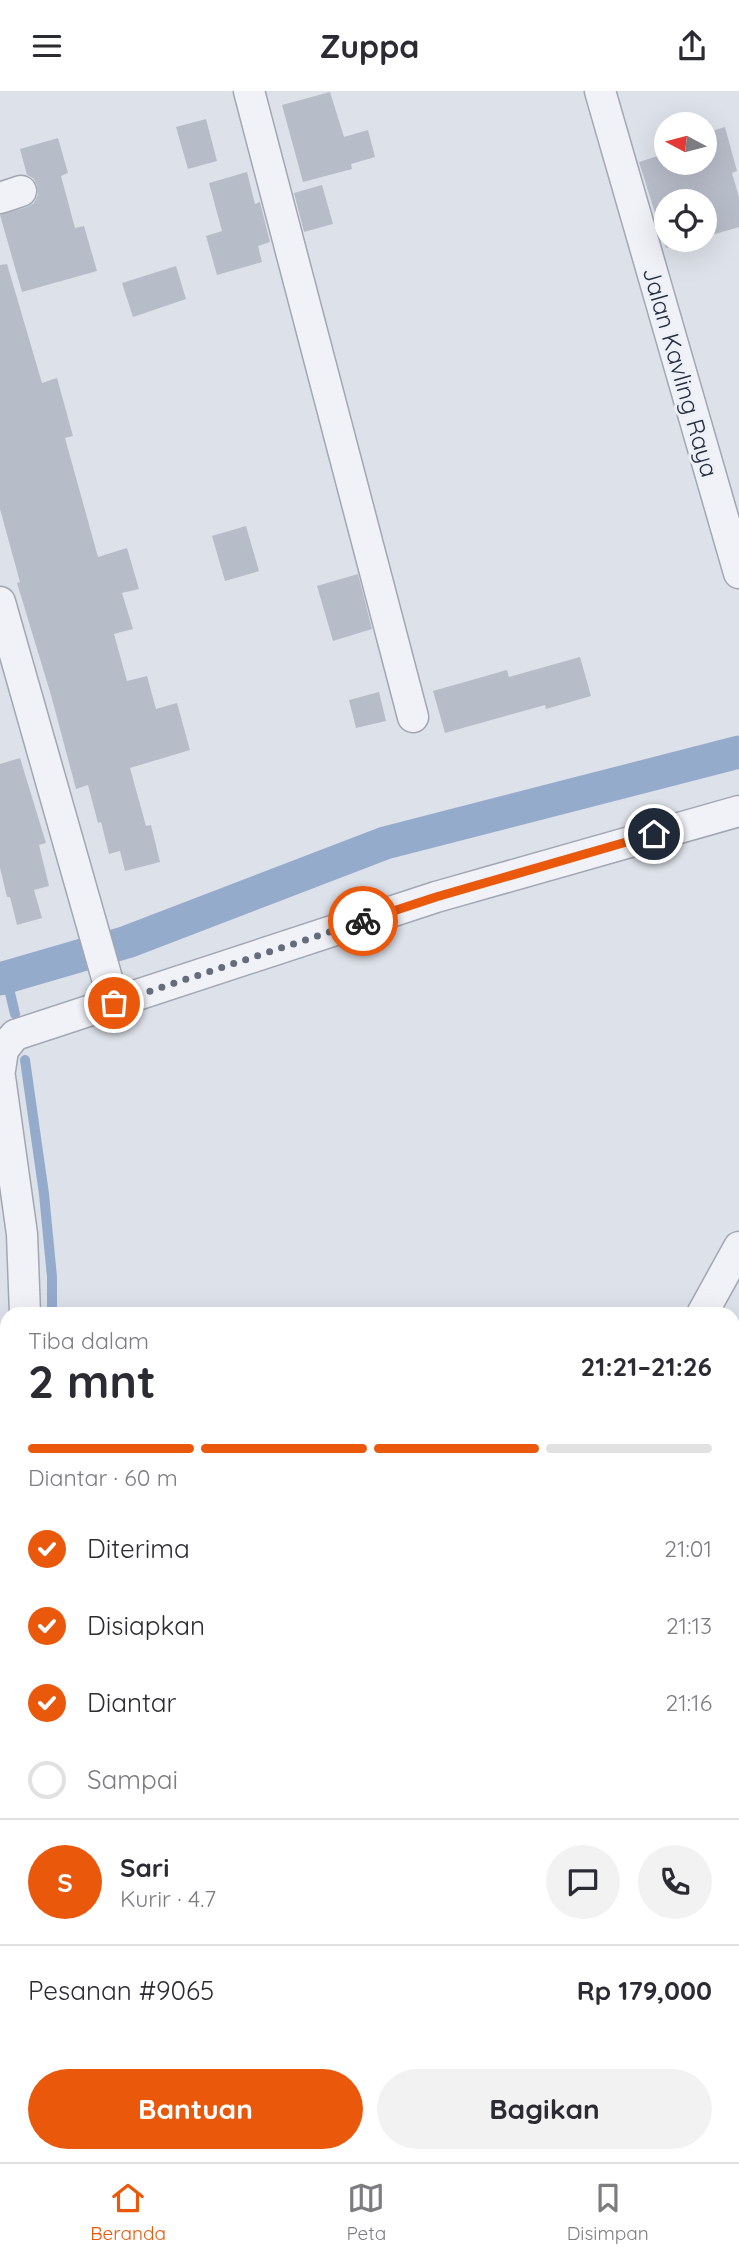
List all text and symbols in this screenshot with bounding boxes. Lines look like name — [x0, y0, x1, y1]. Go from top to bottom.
text: Zuppa — [320, 26, 419, 66]
icon: menu — [28, 27, 66, 65]
icon: share — [673, 27, 711, 65]
north arrow — [654, 112, 718, 175]
map controls — [654, 112, 717, 252]
button: locate — [654, 189, 717, 252]
street label: Jalan Kavling Raya — [637, 264, 725, 480]
pin — [624, 804, 684, 864]
icon: home — [635, 815, 673, 853]
courier — [328, 886, 398, 956]
icon: bike — [344, 902, 382, 940]
pin — [84, 973, 144, 1033]
icon: bag — [95, 984, 133, 1022]
text: Tiba dalam — [28, 1326, 149, 1355]
text: 21:21–21:26 — [580, 1350, 712, 1383]
text: 2 mnt — [28, 1352, 156, 1410]
text: Diantar · 60 m — [28, 1463, 178, 1492]
icon: check — [28, 1530, 66, 1568]
text: Diterima — [87, 1532, 190, 1565]
text: 21:01 — [664, 1534, 712, 1563]
icon: check — [28, 1607, 66, 1645]
text: Disiapkan — [87, 1609, 205, 1642]
text: 21:13 — [666, 1611, 712, 1640]
icon: check — [28, 1684, 66, 1722]
text: Diantar — [87, 1686, 177, 1719]
text: 21:16 — [666, 1688, 712, 1717]
text: Sampai — [87, 1763, 178, 1796]
button: chat — [546, 1845, 620, 1919]
button: phone — [638, 1845, 712, 1919]
text: Sari — [120, 1851, 169, 1884]
text: S — [57, 1866, 73, 1899]
text: Kurir · 4.7 — [120, 1884, 216, 1913]
text: Pesanan #9065 — [28, 1974, 214, 2007]
text: Rp 179,000 — [577, 1974, 712, 2007]
button: Bantuan — [28, 2069, 363, 2149]
button: Bagikan — [377, 2069, 712, 2149]
tab: Beranda — [90, 2179, 166, 2245]
tab: Peta — [346, 2179, 386, 2245]
tab: Disimpan — [567, 2179, 649, 2245]

